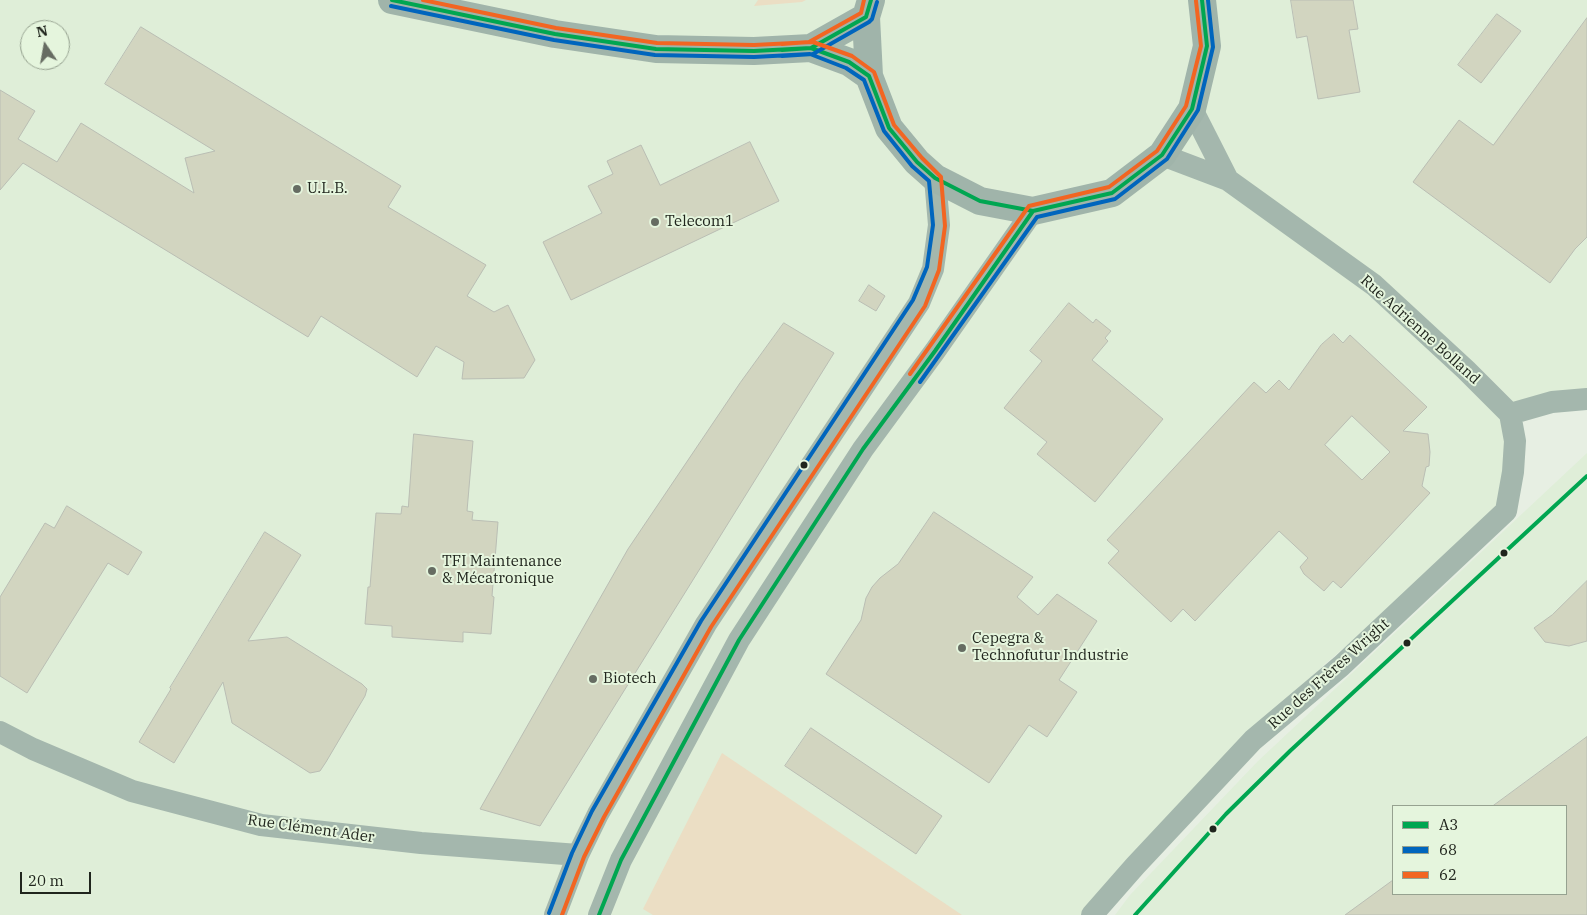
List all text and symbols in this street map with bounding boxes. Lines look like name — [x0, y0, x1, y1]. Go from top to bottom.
north arrow — [20, 20, 70, 70]
text: N — [35, 21, 49, 41]
place label: U.L.B. — [307, 180, 348, 198]
marker: U.L.B. — [291, 183, 303, 195]
place label: Telecom1 — [665, 213, 734, 231]
marker: Telecom1 — [649, 216, 661, 228]
street label: Rue Adrienne Bolland — [1357, 272, 1483, 388]
unlabelled marker — [799, 460, 809, 470]
unlabelled marker — [1499, 548, 1509, 558]
place label: TFI Maintenance & Mécatronique — [442, 553, 562, 588]
marker: TFI Maintenance & Mécatronique — [426, 565, 438, 577]
street label: Rue des Frères Wright — [1265, 615, 1393, 733]
place label: Cepegra & Technofutur Industrie — [972, 630, 1128, 665]
unlabelled marker — [1402, 638, 1412, 648]
marker: Cepegra & Technofutur Industrie — [956, 642, 968, 654]
place label: Biotech — [603, 670, 657, 688]
marker: Biotech — [587, 673, 599, 685]
legend — [1392, 805, 1567, 895]
street label: Rue Clément Ader — [246, 811, 376, 847]
text: A3 — [1439, 815, 1458, 834]
unlabelled marker — [1208, 824, 1218, 834]
text: 68 — [1439, 840, 1457, 859]
scale bar — [22, 862, 94, 894]
text: 62 — [1439, 865, 1457, 884]
text: 20 m — [28, 871, 64, 890]

